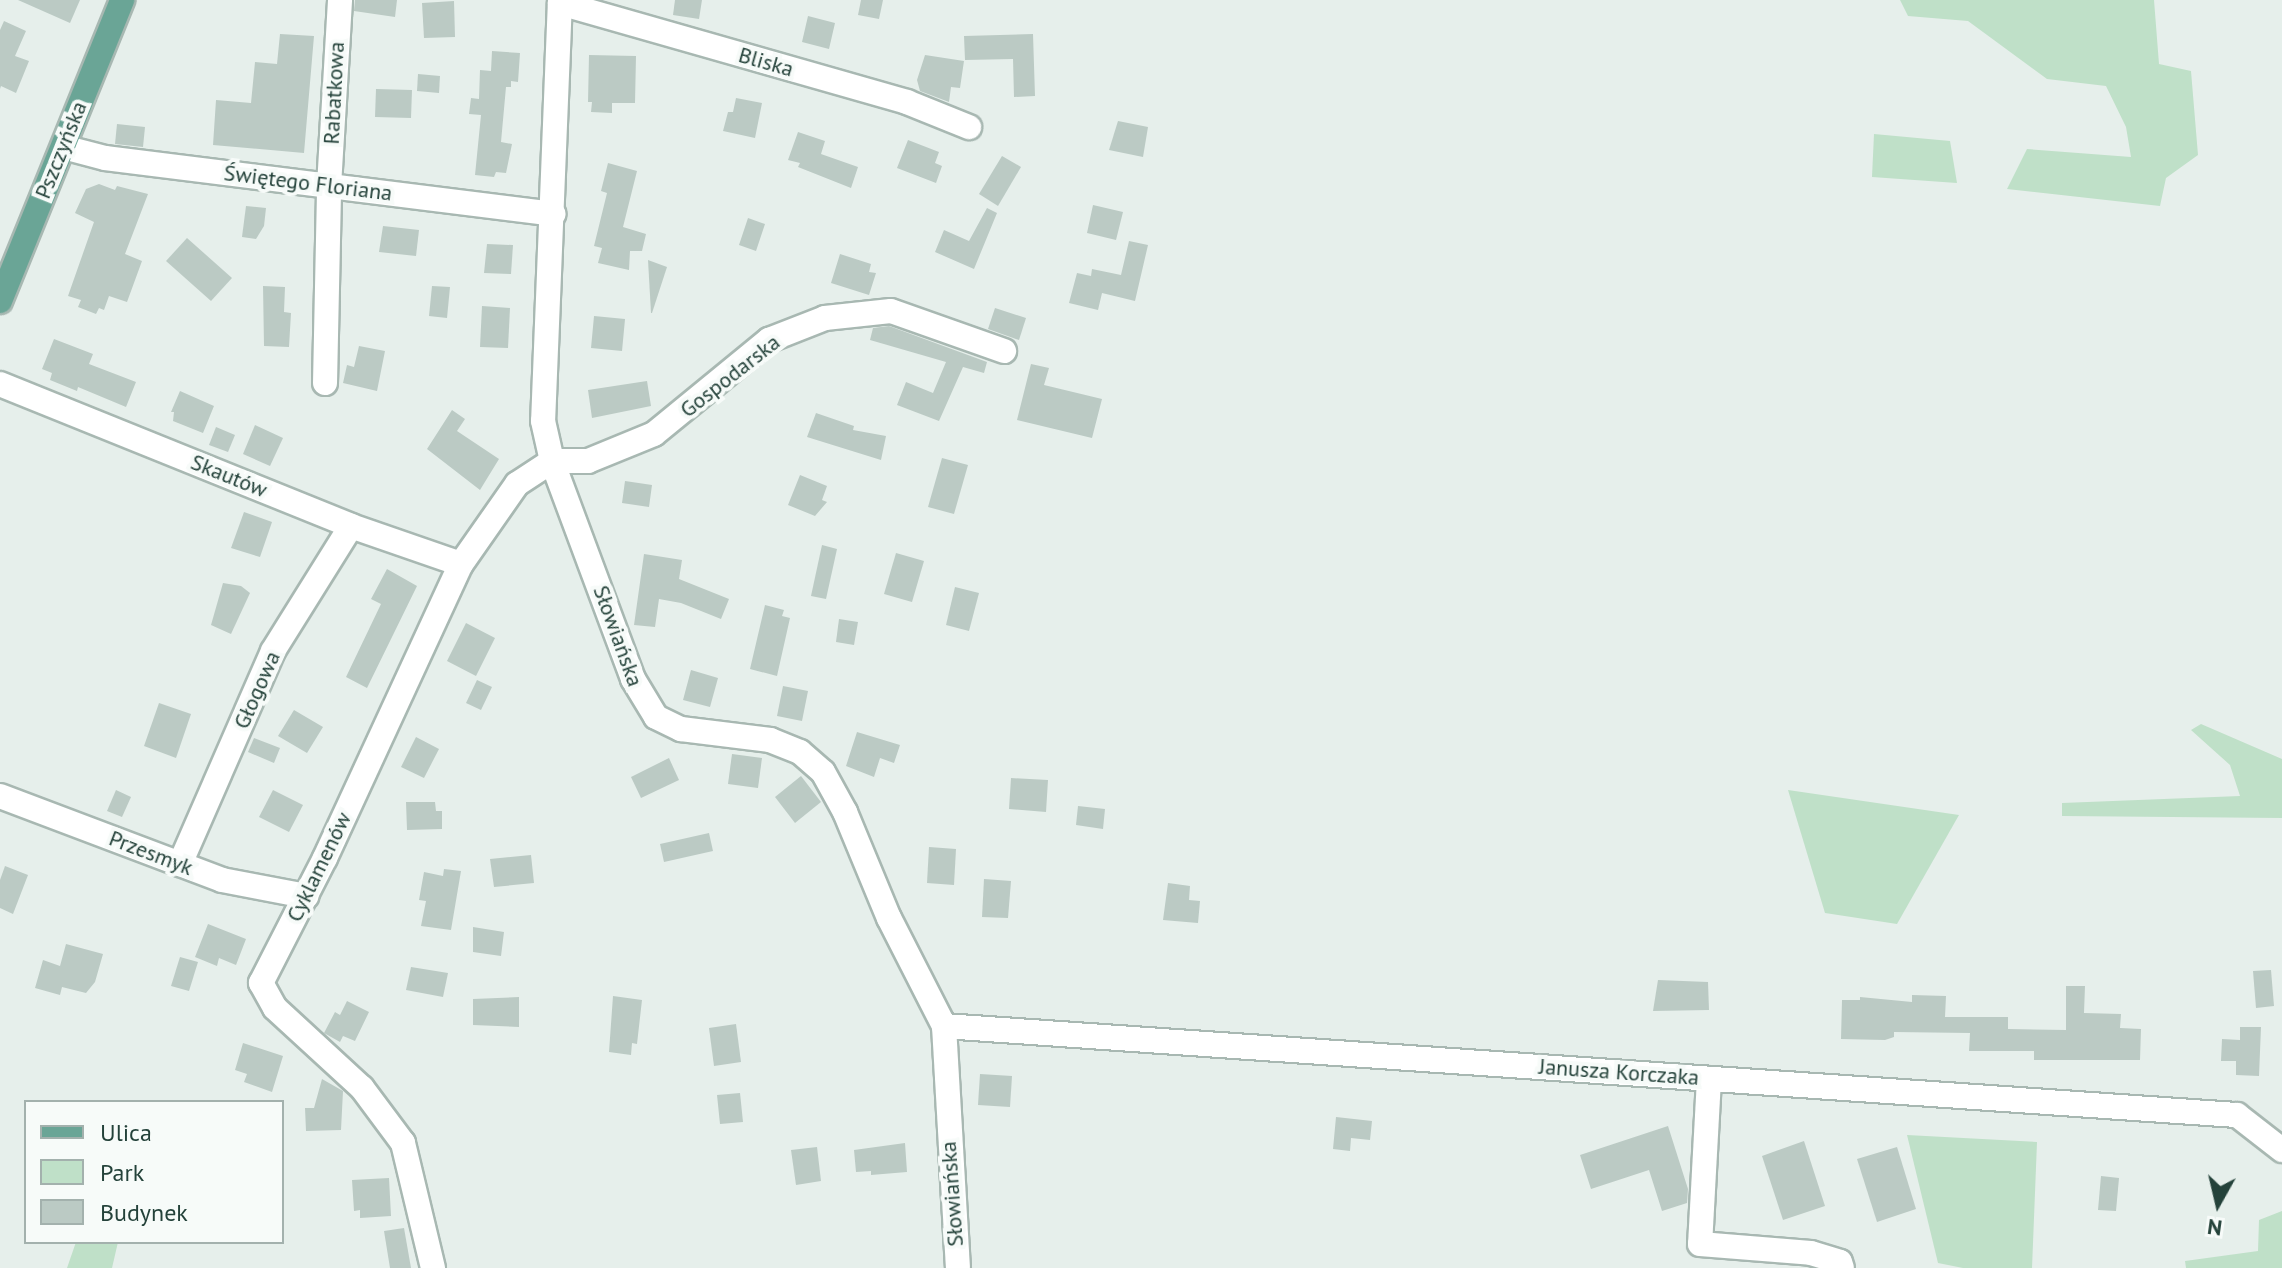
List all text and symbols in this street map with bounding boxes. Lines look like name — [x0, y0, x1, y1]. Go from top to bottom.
street label: Rabatkowa — [318, 41, 350, 145]
street label: Bliska — [736, 42, 796, 82]
street label: Pszczyńska — [30, 98, 92, 202]
street label: Świętego Floriana — [222, 160, 394, 206]
street label: Gospodarska — [675, 329, 785, 423]
street label: Skautów — [187, 449, 271, 503]
street label: Słowiańska — [588, 582, 648, 690]
street label: Głogowa — [228, 647, 286, 733]
street label: Cyklamenów — [281, 808, 357, 926]
street label: Przesmyk — [105, 825, 197, 881]
street label: Janusza Korczaka — [1538, 1053, 1700, 1091]
legend — [24, 1100, 284, 1244]
text: Ulica — [100, 1117, 152, 1148]
street label: Słowiańska — [935, 1141, 969, 1247]
text: Park — [100, 1157, 144, 1188]
north arrow — [2178, 1164, 2258, 1244]
text: Budynek — [100, 1197, 188, 1228]
text: N — [2206, 1213, 2224, 1243]

